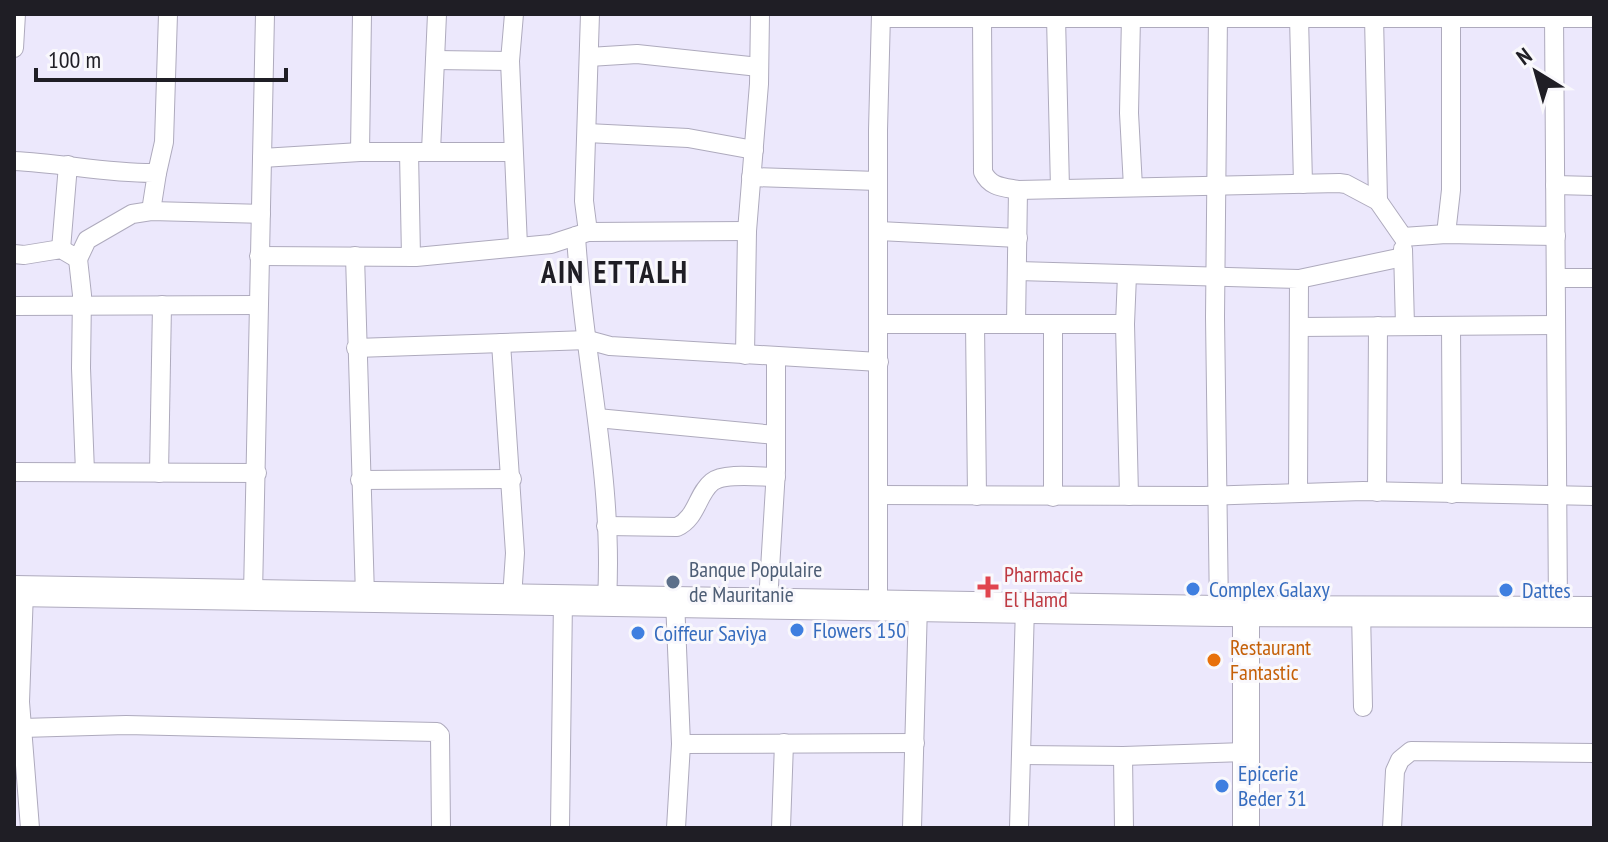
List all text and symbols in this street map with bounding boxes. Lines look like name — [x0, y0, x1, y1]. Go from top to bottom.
scale bar — [36, 32, 286, 82]
north arrow — [1496, 32, 1576, 112]
text: N — [1511, 41, 1537, 71]
text: 100 m — [48, 44, 101, 75]
district label: AIN ETTALH — [540, 252, 689, 291]
place label: Banque Populaire de Mauritanie — [689, 555, 822, 608]
place label: Pharmacie El Hamd — [1004, 560, 1083, 613]
marker: Banque Populaire de Mauritanie — [664, 573, 682, 591]
place label: Complex Galaxy — [1209, 575, 1330, 603]
place label: Dattes — [1522, 576, 1571, 604]
marker: Pharmacie El Hamd — [979, 578, 997, 596]
marker: Complex Galaxy — [1184, 580, 1202, 598]
marker: Dattes — [1497, 581, 1515, 599]
place label: Flowers 150 — [813, 616, 906, 644]
place label: Coiffeur Saviya — [654, 619, 767, 647]
marker: Flowers 150 — [788, 621, 806, 639]
marker: Coiffeur Saviya — [629, 624, 647, 642]
place label: Restaurant Fantastic — [1230, 633, 1311, 686]
marker: Restaurant Fantastic — [1205, 651, 1223, 669]
place label: Epicerie Beder 31 — [1238, 759, 1307, 812]
marker: Epicerie Beder 31 — [1213, 777, 1231, 795]

